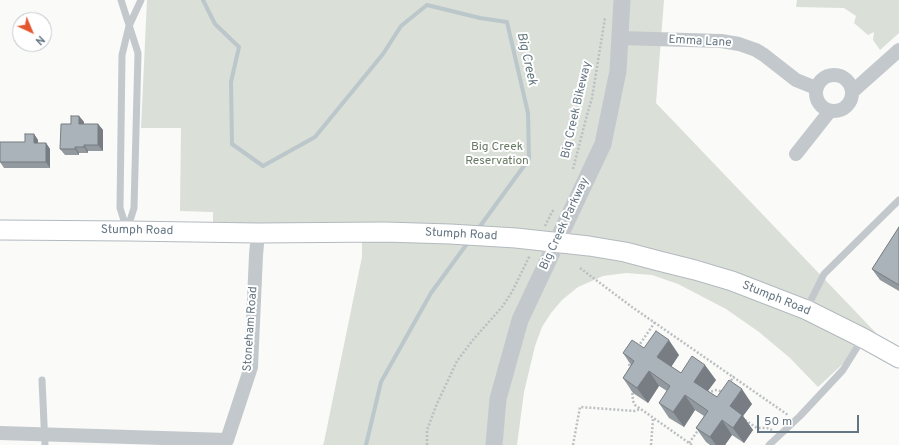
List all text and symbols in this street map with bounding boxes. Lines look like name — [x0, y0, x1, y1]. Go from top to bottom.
north arrow — [12, 12, 52, 52]
water label: Big Creek — [512, 31, 540, 87]
text: N — [32, 32, 47, 48]
street label: Emma Lane — [668, 33, 732, 51]
street label: Big Creek Bikeway — [559, 60, 595, 160]
park label: Big Creek Reservation — [465, 141, 529, 169]
street label: Big Creek Parkway — [537, 175, 593, 273]
street label: Stumph Road — [101, 223, 173, 239]
street label: Stumph Road — [424, 226, 498, 244]
street label: Stumph Road — [740, 279, 812, 319]
street label: Stoneham Road — [241, 286, 261, 372]
scale bar — [759, 407, 861, 433]
text: 50 m — [764, 414, 792, 430]

